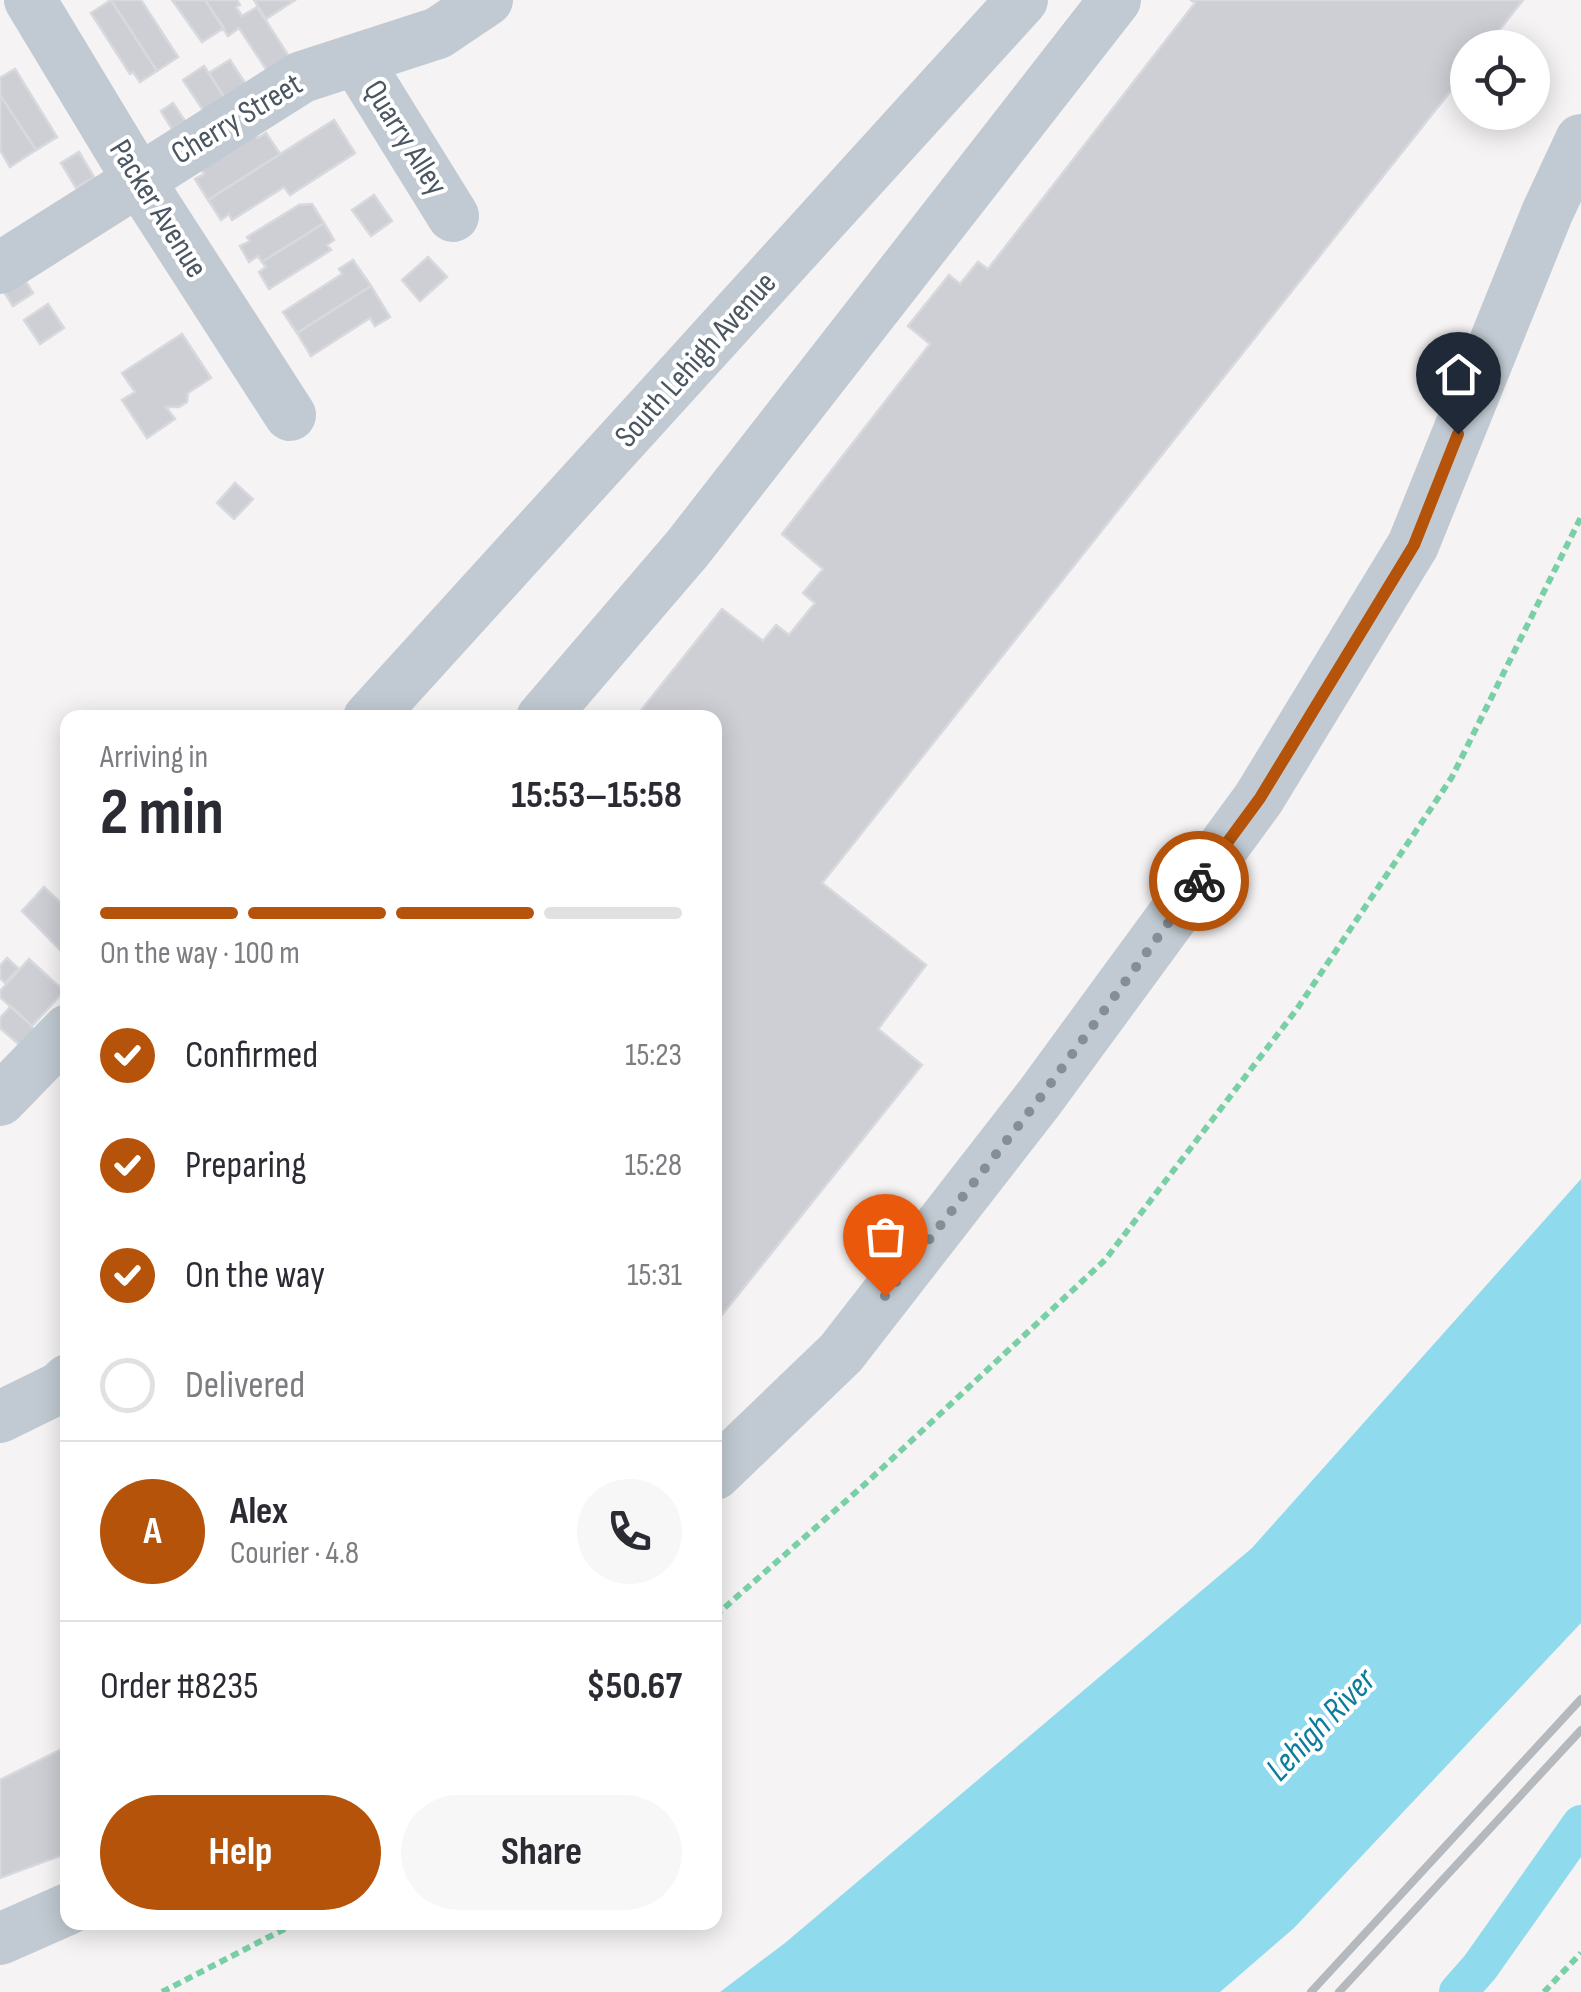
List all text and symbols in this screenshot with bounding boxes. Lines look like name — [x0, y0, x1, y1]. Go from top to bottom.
map controls — [1450, 30, 1550, 130]
button: locate — [1450, 30, 1550, 130]
street label: Cherry Street — [165, 65, 309, 173]
street label: Quarry Alley — [354, 73, 456, 203]
street label: Packer Avenue — [100, 133, 216, 285]
street label: South Lehigh Avenue — [607, 264, 785, 456]
pin — [1416, 332, 1501, 435]
icon: home — [1431, 347, 1486, 402]
text: Arriving in — [100, 738, 208, 777]
text: 15:53–15:58 — [511, 773, 682, 818]
text: 2 min — [100, 775, 224, 853]
courier — [1149, 831, 1249, 931]
icon: bike — [1172, 854, 1227, 909]
text: On the way · 100 m — [100, 934, 300, 973]
icon: check — [100, 1028, 155, 1083]
text: Confirmed — [185, 1033, 318, 1078]
text: 15:23 — [625, 1036, 682, 1075]
icon: check — [100, 1138, 155, 1193]
text: Preparing — [185, 1143, 306, 1188]
text: 15:28 — [625, 1146, 682, 1185]
pin — [843, 1194, 928, 1297]
icon: bag — [858, 1209, 913, 1264]
icon: check — [100, 1248, 155, 1303]
text: On the way — [185, 1253, 325, 1298]
text: 15:31 — [627, 1256, 682, 1295]
text: Delivered — [185, 1363, 305, 1408]
button: phone — [577, 1479, 682, 1584]
text: Alex — [230, 1489, 288, 1534]
text: A — [143, 1509, 162, 1554]
text: Courier · 4.8 — [230, 1534, 359, 1573]
water label: Lehigh River — [1257, 1659, 1386, 1790]
text: Order #8235 — [100, 1664, 258, 1709]
text: $50.67 — [586, 1664, 682, 1709]
button: Help — [100, 1795, 381, 1910]
button: Share — [401, 1795, 682, 1910]

